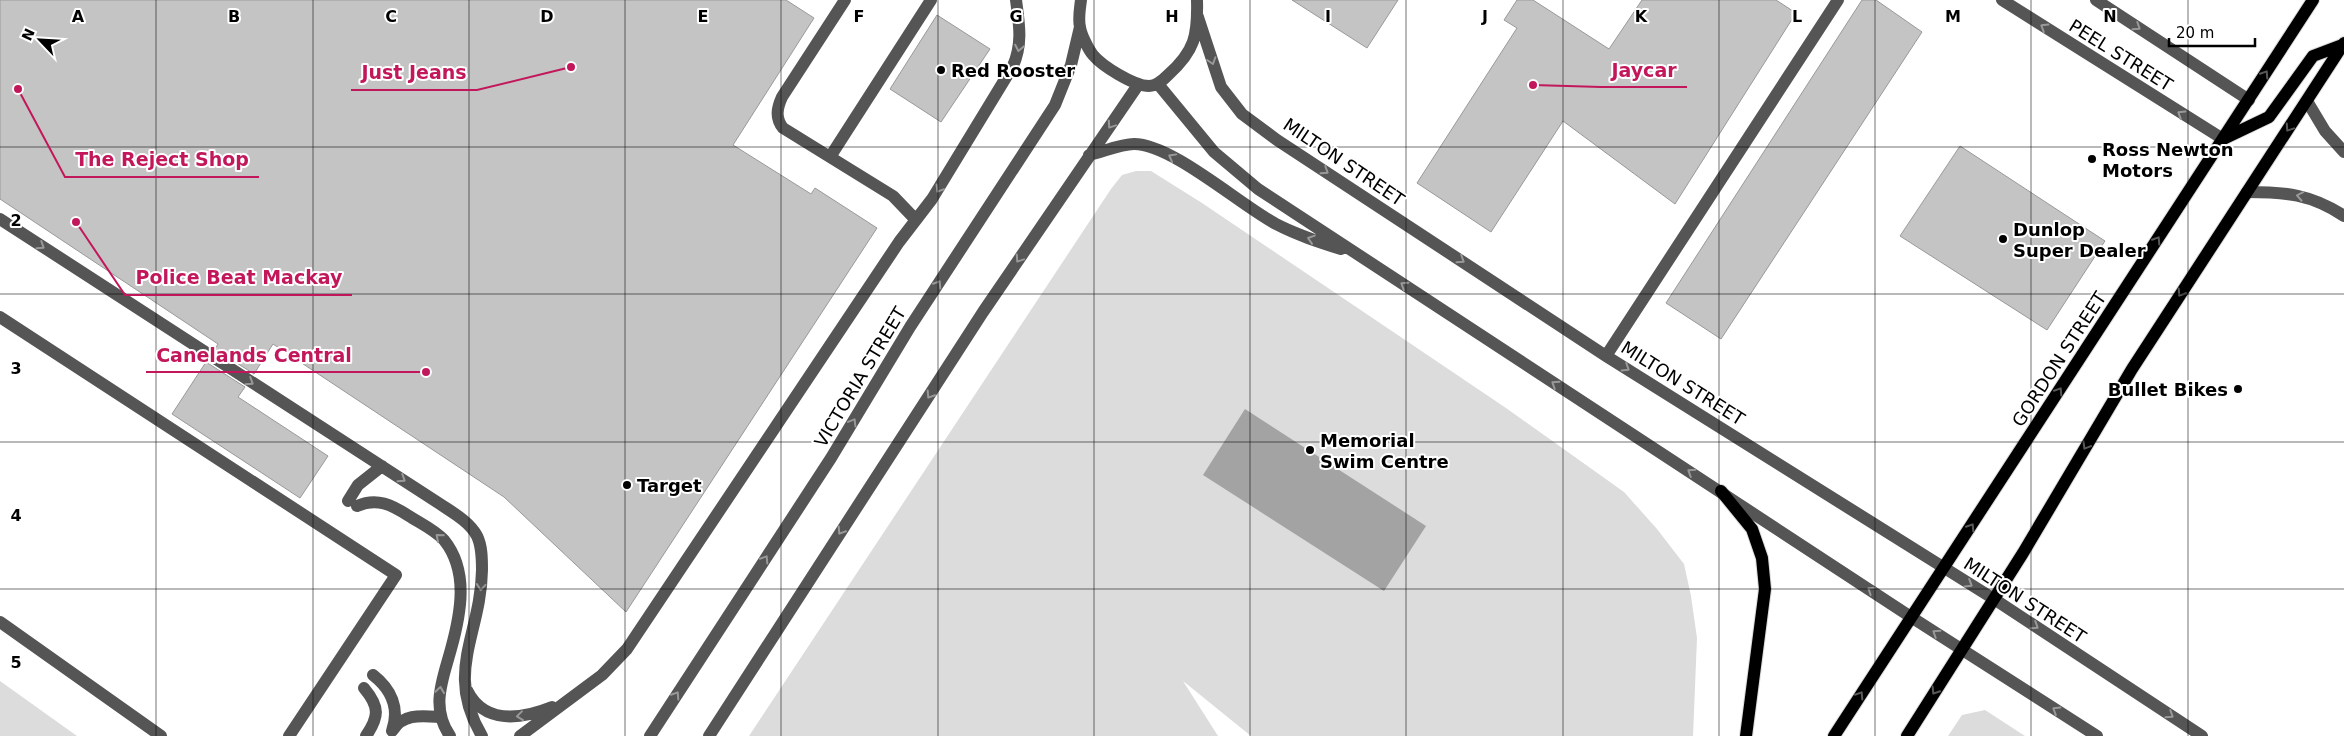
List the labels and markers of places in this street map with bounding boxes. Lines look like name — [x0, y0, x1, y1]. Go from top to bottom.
callout: Jaycar — [1601, 53, 1687, 87]
callout: Just Jeans — [351, 56, 477, 90]
place label: Red Rooster — [951, 60, 1075, 81]
marker: Red Rooster — [935, 64, 947, 76]
place label: Ross Newton Motors — [2102, 139, 2234, 181]
callout: The Reject Shop — [65, 143, 259, 177]
marker: Ross Newton Motors — [2086, 153, 2098, 165]
place label: Dunlop Super Dealer — [2013, 219, 2146, 261]
marker: Dunlop Super Dealer — [1997, 233, 2009, 245]
callout: Police Beat Mackay — [125, 261, 352, 295]
callout: Canelands Central — [146, 338, 362, 372]
place label: Bullet Bikes — [2108, 379, 2228, 400]
marker: Bullet Bikes — [2232, 383, 2244, 395]
place label: Memorial Swim Centre — [1320, 430, 1449, 472]
marker: Memorial Swim Centre — [1304, 444, 1316, 456]
place label: Target — [637, 475, 702, 496]
marker: Target — [621, 479, 633, 491]

